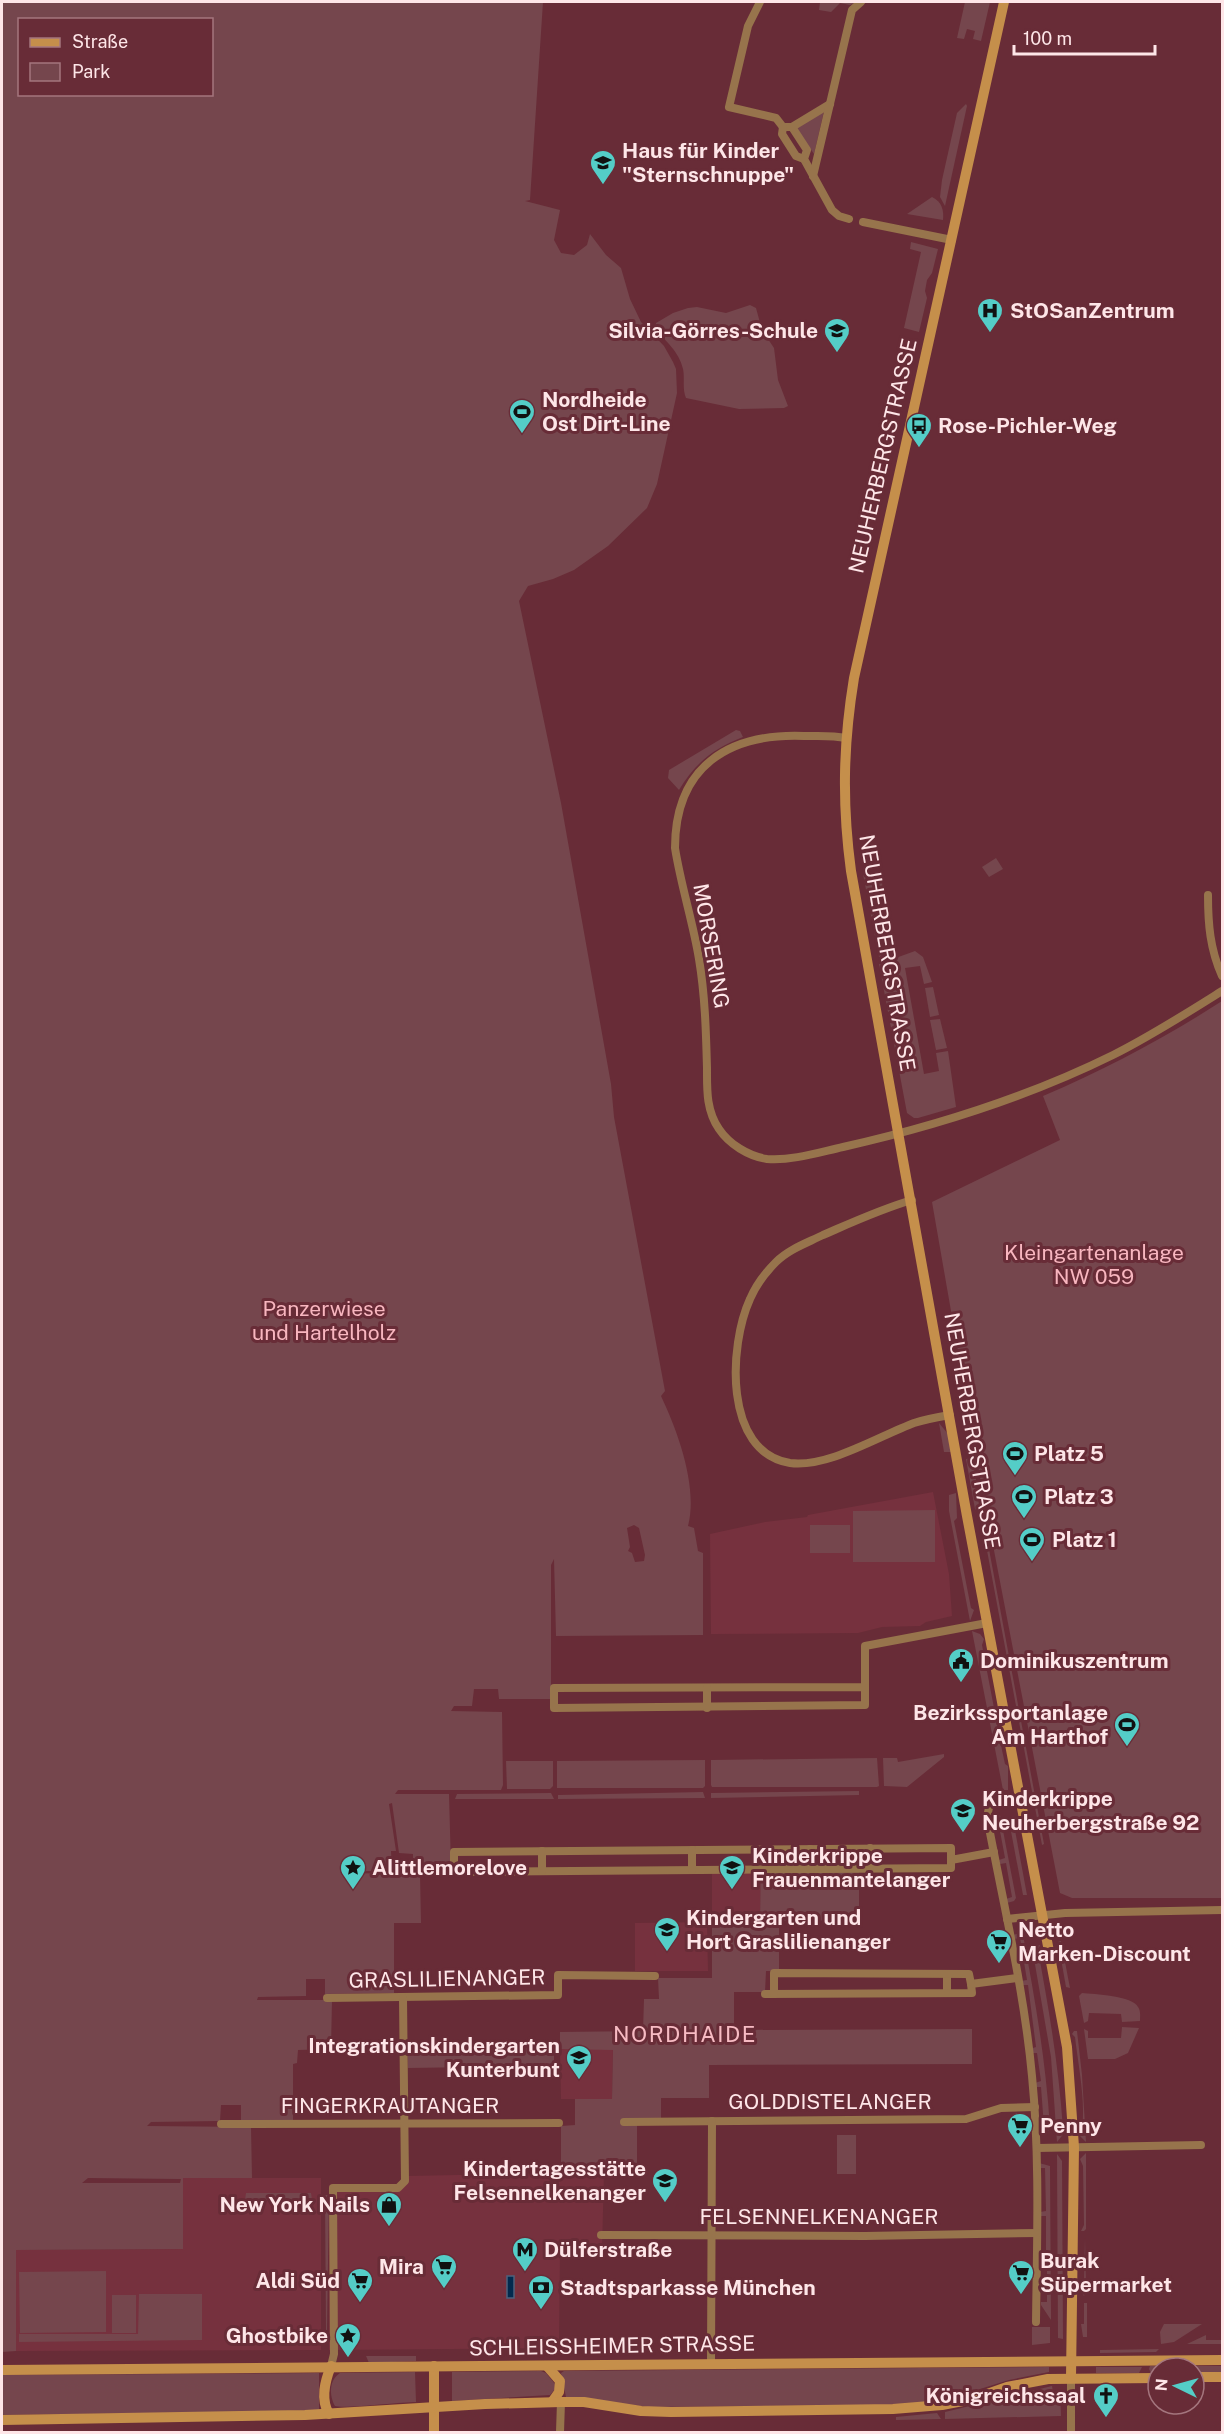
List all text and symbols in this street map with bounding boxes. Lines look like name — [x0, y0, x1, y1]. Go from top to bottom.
legend — [18, 18, 213, 96]
scale bar — [1014, 18, 1155, 56]
text: 100 m — [1023, 28, 1072, 49]
text: Straße — [72, 31, 128, 52]
text: Park — [72, 61, 110, 82]
place label: Haus für Kinder "Sternschnuppe" — [622, 138, 794, 187]
school or university icon: Haus für Kinder "Sternschnuppe" — [588, 148, 618, 186]
hospital icon: StOSanZentrum — [975, 296, 1005, 334]
place label: StOSanZentrum — [1010, 298, 1175, 323]
school or university icon: Silvia-Görres-Schule — [822, 316, 852, 354]
place label: Silvia-Görres-Schule — [608, 318, 818, 343]
street label: NEUHERBERGSTRASSE — [843, 336, 922, 576]
place label: Nordheide Ost Dirt-Line — [542, 387, 671, 436]
sports icon: Nordheide Ost Dirt-Line — [507, 397, 537, 435]
bus stop icon: Rose-Pichler-Weg — [904, 411, 934, 449]
place label: Rose-Pichler-Weg — [938, 413, 1117, 438]
street label: NEUHERBERGSTRASSE — [854, 833, 921, 1073]
street label: MORSERING — [688, 882, 735, 1010]
park label: Kleingartenanlage NW 059 — [1004, 1240, 1184, 1289]
park label: Panzerwiese und Hartelholz — [252, 1296, 396, 1345]
street label: NEUHERBERGSTRASSE — [939, 1311, 1006, 1551]
sports icon: Platz 5 — [1000, 1439, 1030, 1477]
place label: Platz 5 — [1034, 1441, 1104, 1466]
sports icon: Platz 3 — [1009, 1482, 1039, 1520]
place label: Platz 3 — [1044, 1484, 1114, 1509]
sports icon: Platz 1 — [1017, 1525, 1047, 1563]
place label: Platz 1 — [1052, 1527, 1117, 1552]
public building icon: Dominikuszentrum — [946, 1646, 976, 1684]
place label: Dominikuszentrum — [980, 1648, 1168, 1673]
place label: Bezirkssportanlage Am Harthof — [913, 1700, 1108, 1749]
sports icon: Bezirkssportanlage Am Harthof — [1112, 1710, 1142, 1748]
place label: Kinderkrippe Neuherbergstraße 92 — [982, 1786, 1199, 1835]
school or university icon: Kinderkrippe Neuherbergstraße 92 — [948, 1796, 978, 1834]
place label: Kinderkrippe Frauenmantelanger — [752, 1843, 951, 1892]
place icon: Alittlemorelove — [338, 1853, 368, 1891]
school or university icon: Kinderkrippe Frauenmantelanger — [717, 1853, 747, 1891]
place label: Alittlemorelove — [372, 1855, 527, 1880]
place label: Kindergarten und Hort Graslilienanger — [686, 1905, 891, 1954]
school or university icon: Kindergarten und Hort Graslilienanger — [652, 1915, 682, 1953]
place label: Netto Marken-Discount — [1018, 1917, 1191, 1966]
supermarket icon: Netto Marken-Discount — [984, 1927, 1014, 1965]
street label: GRASLILIENANGER — [348, 1964, 546, 1993]
district label: NORDHAIDE — [613, 2021, 757, 2047]
place label: Integrationskindergarten Kunterbunt — [308, 2033, 560, 2082]
school or university icon: Integrationskindergarten Kunterbunt — [564, 2043, 594, 2081]
street label: GOLDDISTELANGER — [728, 2089, 932, 2114]
street label: FINGERKRAUTANGER — [281, 2093, 499, 2118]
supermarket icon: Penny — [1005, 2111, 1035, 2149]
place label: Penny — [1040, 2113, 1102, 2138]
place label: Kindertagesstätte Felsennelkenanger — [454, 2156, 646, 2205]
school or university icon: Kindertagesstätte Felsennelkenanger — [650, 2166, 680, 2204]
shop icon: New York Nails — [374, 2190, 404, 2228]
place label: New York Nails — [220, 2192, 370, 2217]
street label: FELSENNELKENANGER — [699, 2204, 939, 2229]
metro station icon: Dülferstraße — [510, 2235, 540, 2273]
place label: Dülferstraße — [544, 2237, 672, 2262]
place label: Burak Süpermarket — [1040, 2248, 1172, 2297]
supermarket icon: Mira — [429, 2252, 459, 2290]
place label: Mira — [379, 2254, 424, 2279]
supermarket icon: Burak Süpermarket — [1006, 2258, 1036, 2296]
supermarket icon: Aldi Süd — [345, 2266, 375, 2304]
place label: Aldi Süd — [255, 2268, 340, 2293]
bank icon: Stadtsparkasse München — [526, 2273, 556, 2311]
place label: Stadtsparkasse München — [560, 2275, 816, 2300]
place icon: Ghostbike — [333, 2321, 363, 2359]
place label: Ghostbike — [226, 2323, 328, 2348]
street label: SCHLEISSHEIMER STRASSE — [469, 2331, 755, 2360]
north arrow — [1146, 2356, 1206, 2416]
text: N — [1152, 2378, 1172, 2392]
church icon: Königreichssaal — [1091, 2381, 1121, 2419]
place label: Königreichssaal — [925, 2383, 1086, 2408]

